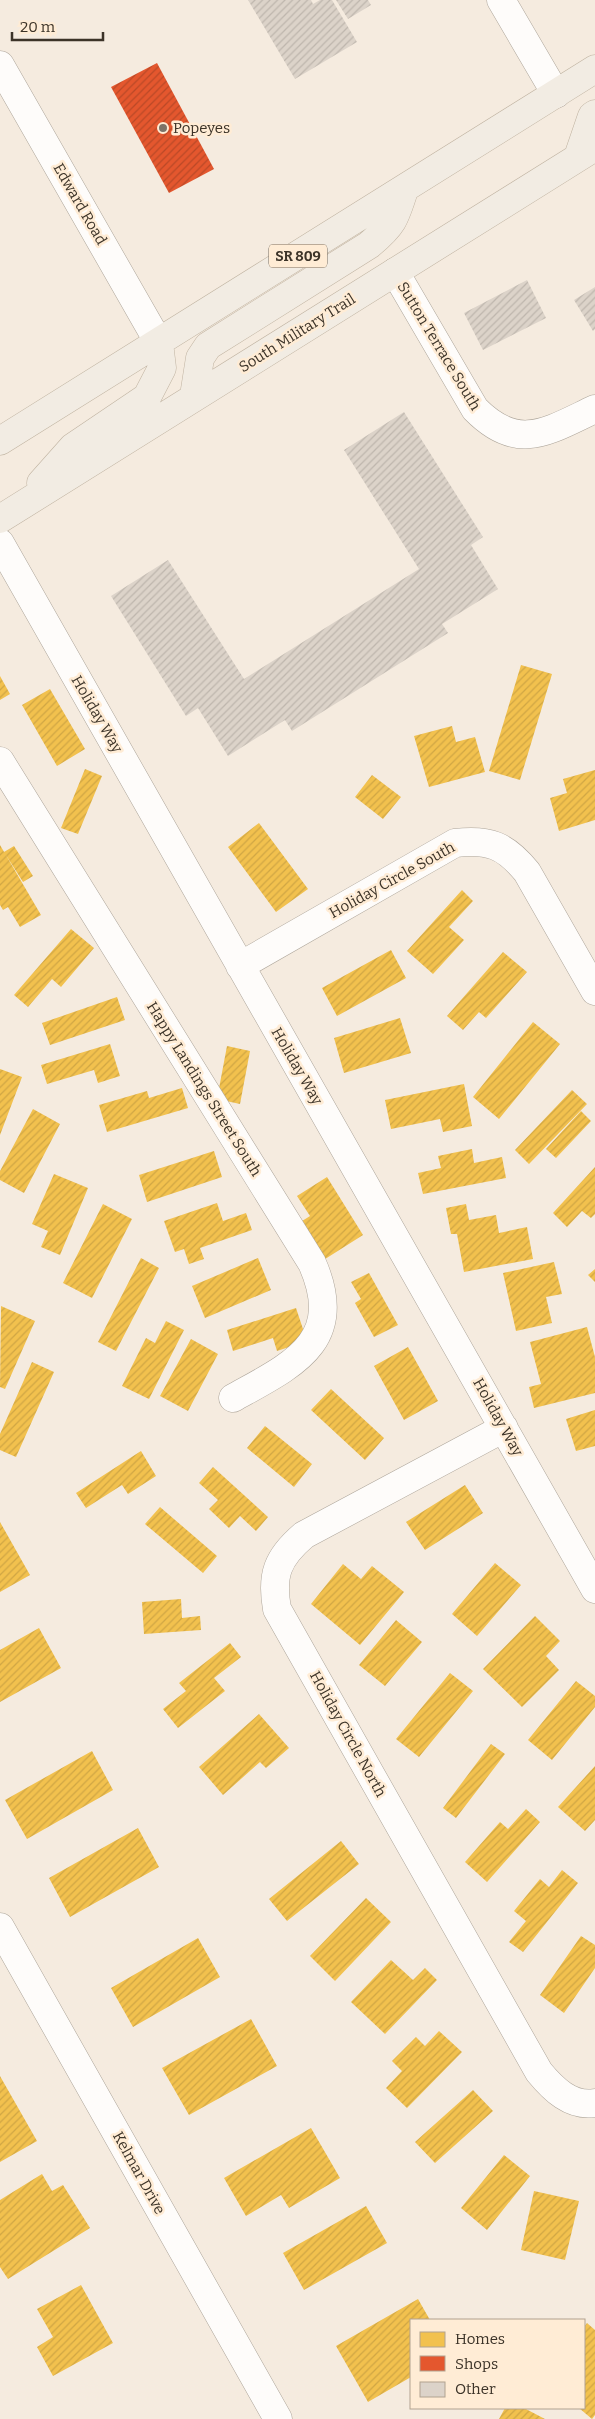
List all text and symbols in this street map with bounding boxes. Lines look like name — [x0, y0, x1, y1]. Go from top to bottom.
scale bar — [12, 10, 104, 42]
text: 20 m — [20, 18, 56, 36]
place label: Popeyes — [173, 119, 230, 137]
marker: Popeyes — [157, 122, 169, 134]
street label: Edward Road — [49, 160, 111, 248]
road number: SR 809 — [269, 245, 327, 268]
street label: Sutton Terrace South — [393, 278, 485, 414]
street label: South Military Trail — [235, 290, 359, 376]
street label: Holiday Way — [68, 672, 126, 756]
street label: Holiday Circle South — [326, 838, 459, 922]
street label: Happy Landings Street South — [143, 999, 266, 1180]
street label: Holiday Way — [268, 1024, 326, 1108]
street label: Holiday Way — [469, 1375, 527, 1459]
street label: Holiday Circle North — [306, 1668, 390, 1801]
street label: Kelmar Drive — [109, 2129, 169, 2217]
legend — [410, 2319, 585, 2409]
text: Homes — [455, 2330, 505, 2348]
text: Shops — [455, 2355, 498, 2373]
text: Other — [455, 2380, 496, 2398]

